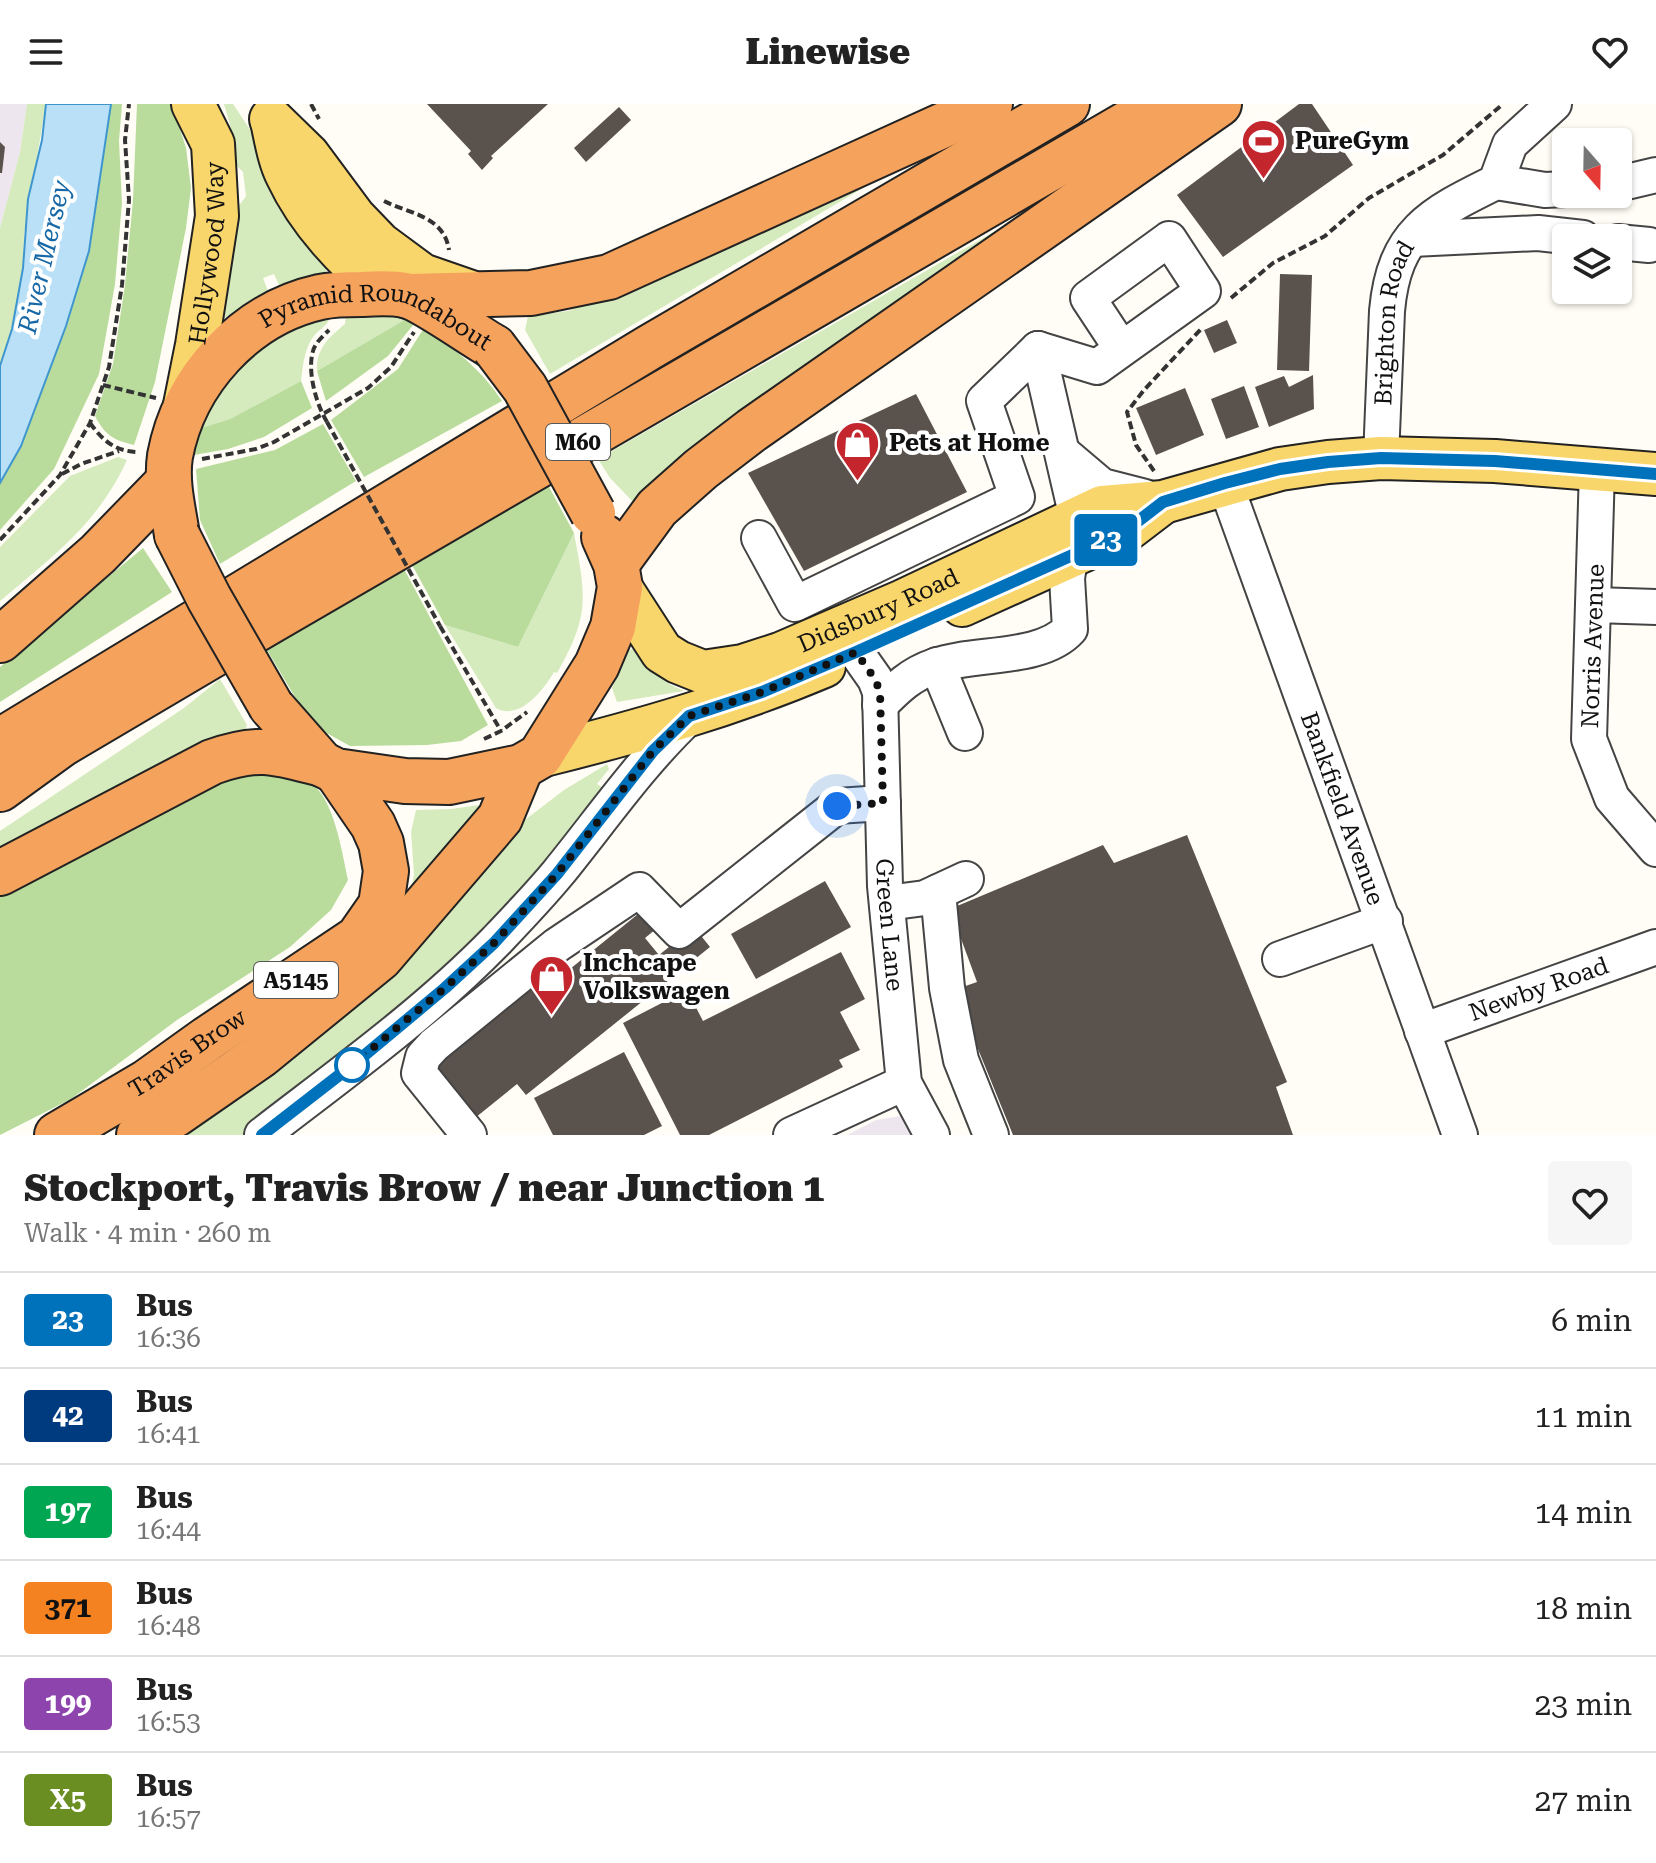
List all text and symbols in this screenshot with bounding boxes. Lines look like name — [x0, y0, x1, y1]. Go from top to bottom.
icon: menu — [24, 30, 68, 74]
icon: heart — [1588, 30, 1632, 74]
text: Linewise — [746, 31, 910, 73]
sports icon: PureGym — [1240, 117, 1288, 180]
place label: PureGym — [1295, 127, 1409, 155]
north arrow — [1552, 128, 1632, 208]
map controls — [1552, 128, 1632, 304]
street label: Hollywood Way — [183, 160, 231, 347]
water label: River Mersey — [12, 177, 76, 337]
button: layers — [1552, 224, 1632, 304]
street label: Brighton Road — [1369, 236, 1420, 406]
street label: Pyramid Roundabout — [254, 279, 497, 356]
shop icon: Pets at Home — [834, 419, 882, 482]
road number: M60 — [546, 424, 610, 460]
place label: Pets at Home — [889, 429, 1050, 457]
line badge: 23 — [1070, 514, 1142, 566]
text: 23 — [1090, 523, 1122, 556]
street label: Didsbury Road — [794, 563, 963, 659]
street label: Norris Avenue — [1576, 563, 1610, 729]
street label: Bankfield Avenue — [1295, 708, 1390, 909]
your location — [817, 786, 857, 826]
street label: Green Lane — [870, 858, 909, 992]
place label: Inchcape Volkswagen — [583, 949, 730, 1005]
street label: Newby Road — [1465, 951, 1612, 1027]
shop icon: Inchcape Volkswagen — [528, 953, 576, 1016]
road number: A5145 — [254, 962, 338, 998]
street label: Travis Brow — [124, 1003, 252, 1104]
unlabelled marker — [335, 1048, 369, 1082]
button: heart — [1548, 1161, 1632, 1245]
text: Stockport, Travis Brow / near Junction 1 — [24, 1166, 824, 1210]
text: Walk · 4 min · 260 m — [24, 1218, 271, 1248]
text: Bus — [136, 1288, 193, 1323]
text: 23 — [52, 1303, 84, 1336]
text: 6 min — [1551, 1303, 1632, 1338]
text: 16:36 — [136, 1323, 201, 1353]
text: Bus — [136, 1384, 193, 1419]
text: 42 — [52, 1399, 84, 1432]
text: 11 min — [1535, 1399, 1632, 1434]
text: 16:41 — [136, 1419, 201, 1449]
text: Bus — [136, 1480, 193, 1515]
text: 197 — [44, 1495, 92, 1528]
text: 14 min — [1535, 1495, 1632, 1530]
text: 16:44 — [136, 1515, 201, 1545]
text: Bus — [136, 1576, 193, 1611]
text: 371 — [44, 1591, 92, 1624]
text: 18 min — [1535, 1591, 1632, 1626]
text: 16:48 — [136, 1611, 201, 1641]
text: Bus — [136, 1672, 193, 1707]
text: 199 — [44, 1687, 92, 1720]
text: 23 min — [1535, 1687, 1632, 1722]
text: 16:53 — [136, 1707, 201, 1737]
text: Bus — [136, 1768, 193, 1803]
text: X5 — [50, 1783, 86, 1816]
text: 27 min — [1535, 1783, 1632, 1818]
text: 16:57 — [136, 1803, 201, 1833]

